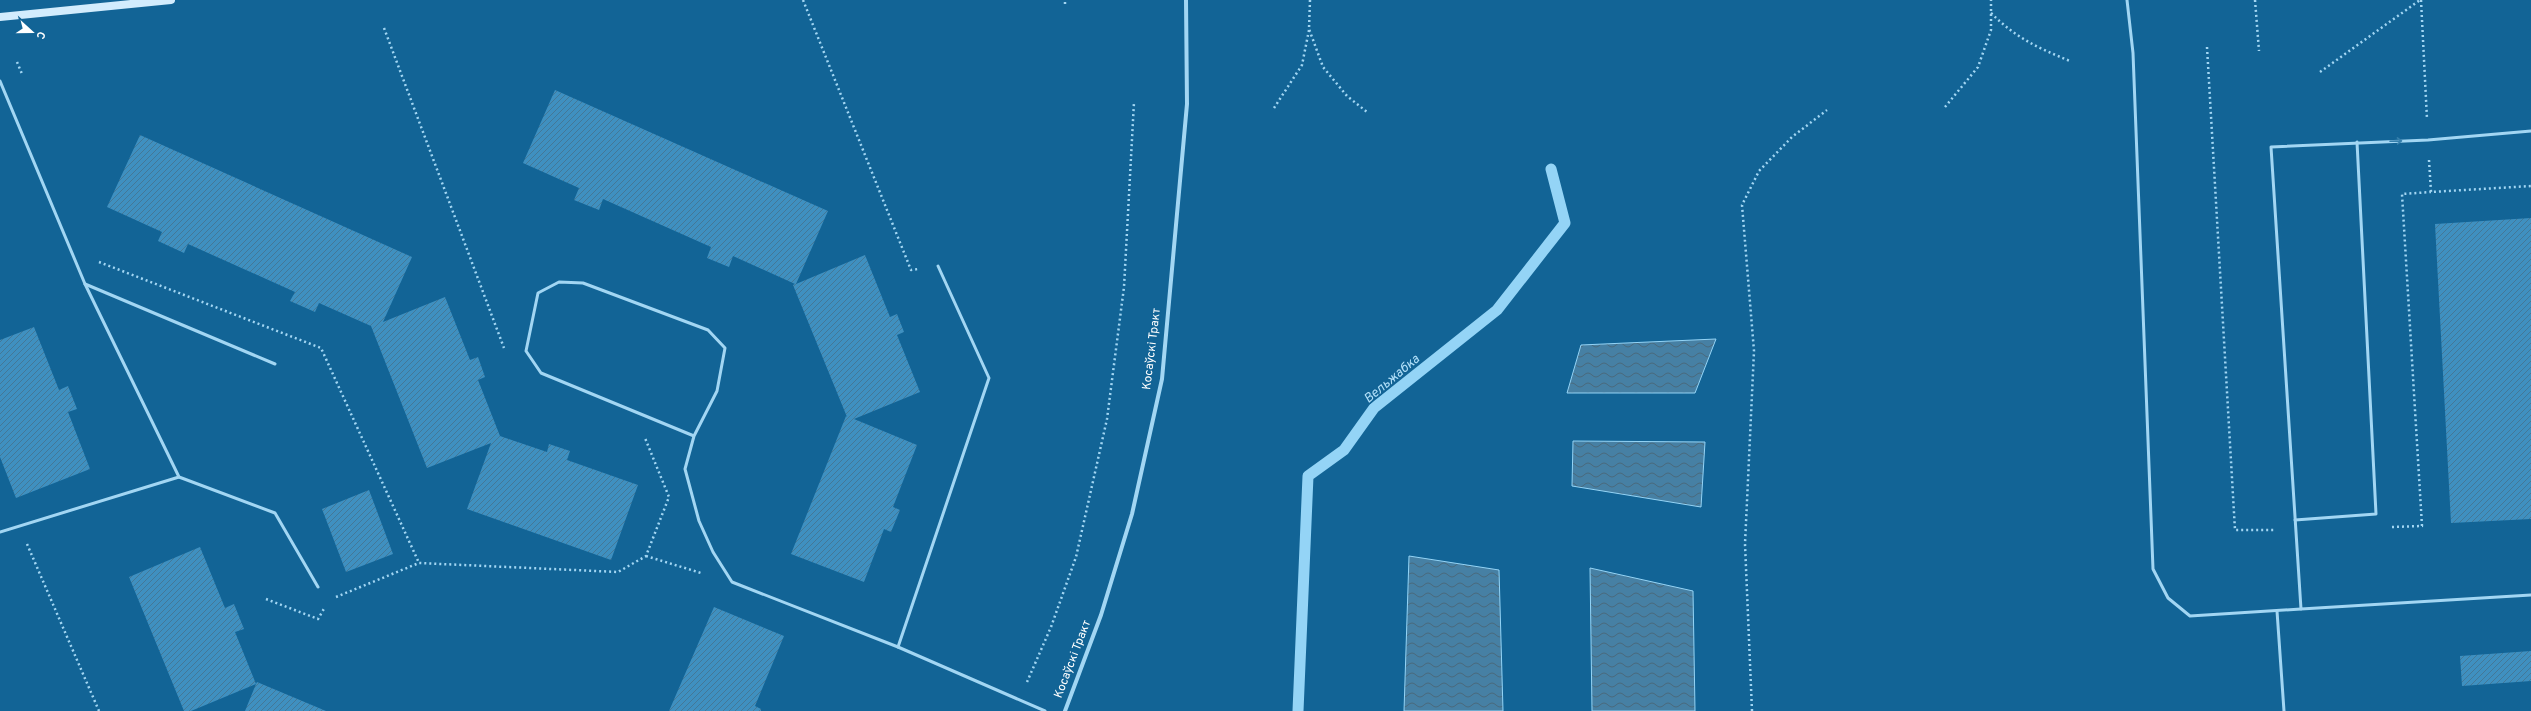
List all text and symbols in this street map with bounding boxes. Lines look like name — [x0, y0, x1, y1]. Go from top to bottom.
north arrow — [12, 12, 52, 52]
text: С — [33, 29, 48, 41]
one-way arrow — [2389, 137, 2402, 145]
street label: Косаўскі Тракт — [1139, 307, 1165, 391]
water label: Вельжабка — [1361, 351, 1424, 407]
street label: Косаўскі Тракт — [1051, 618, 1095, 701]

